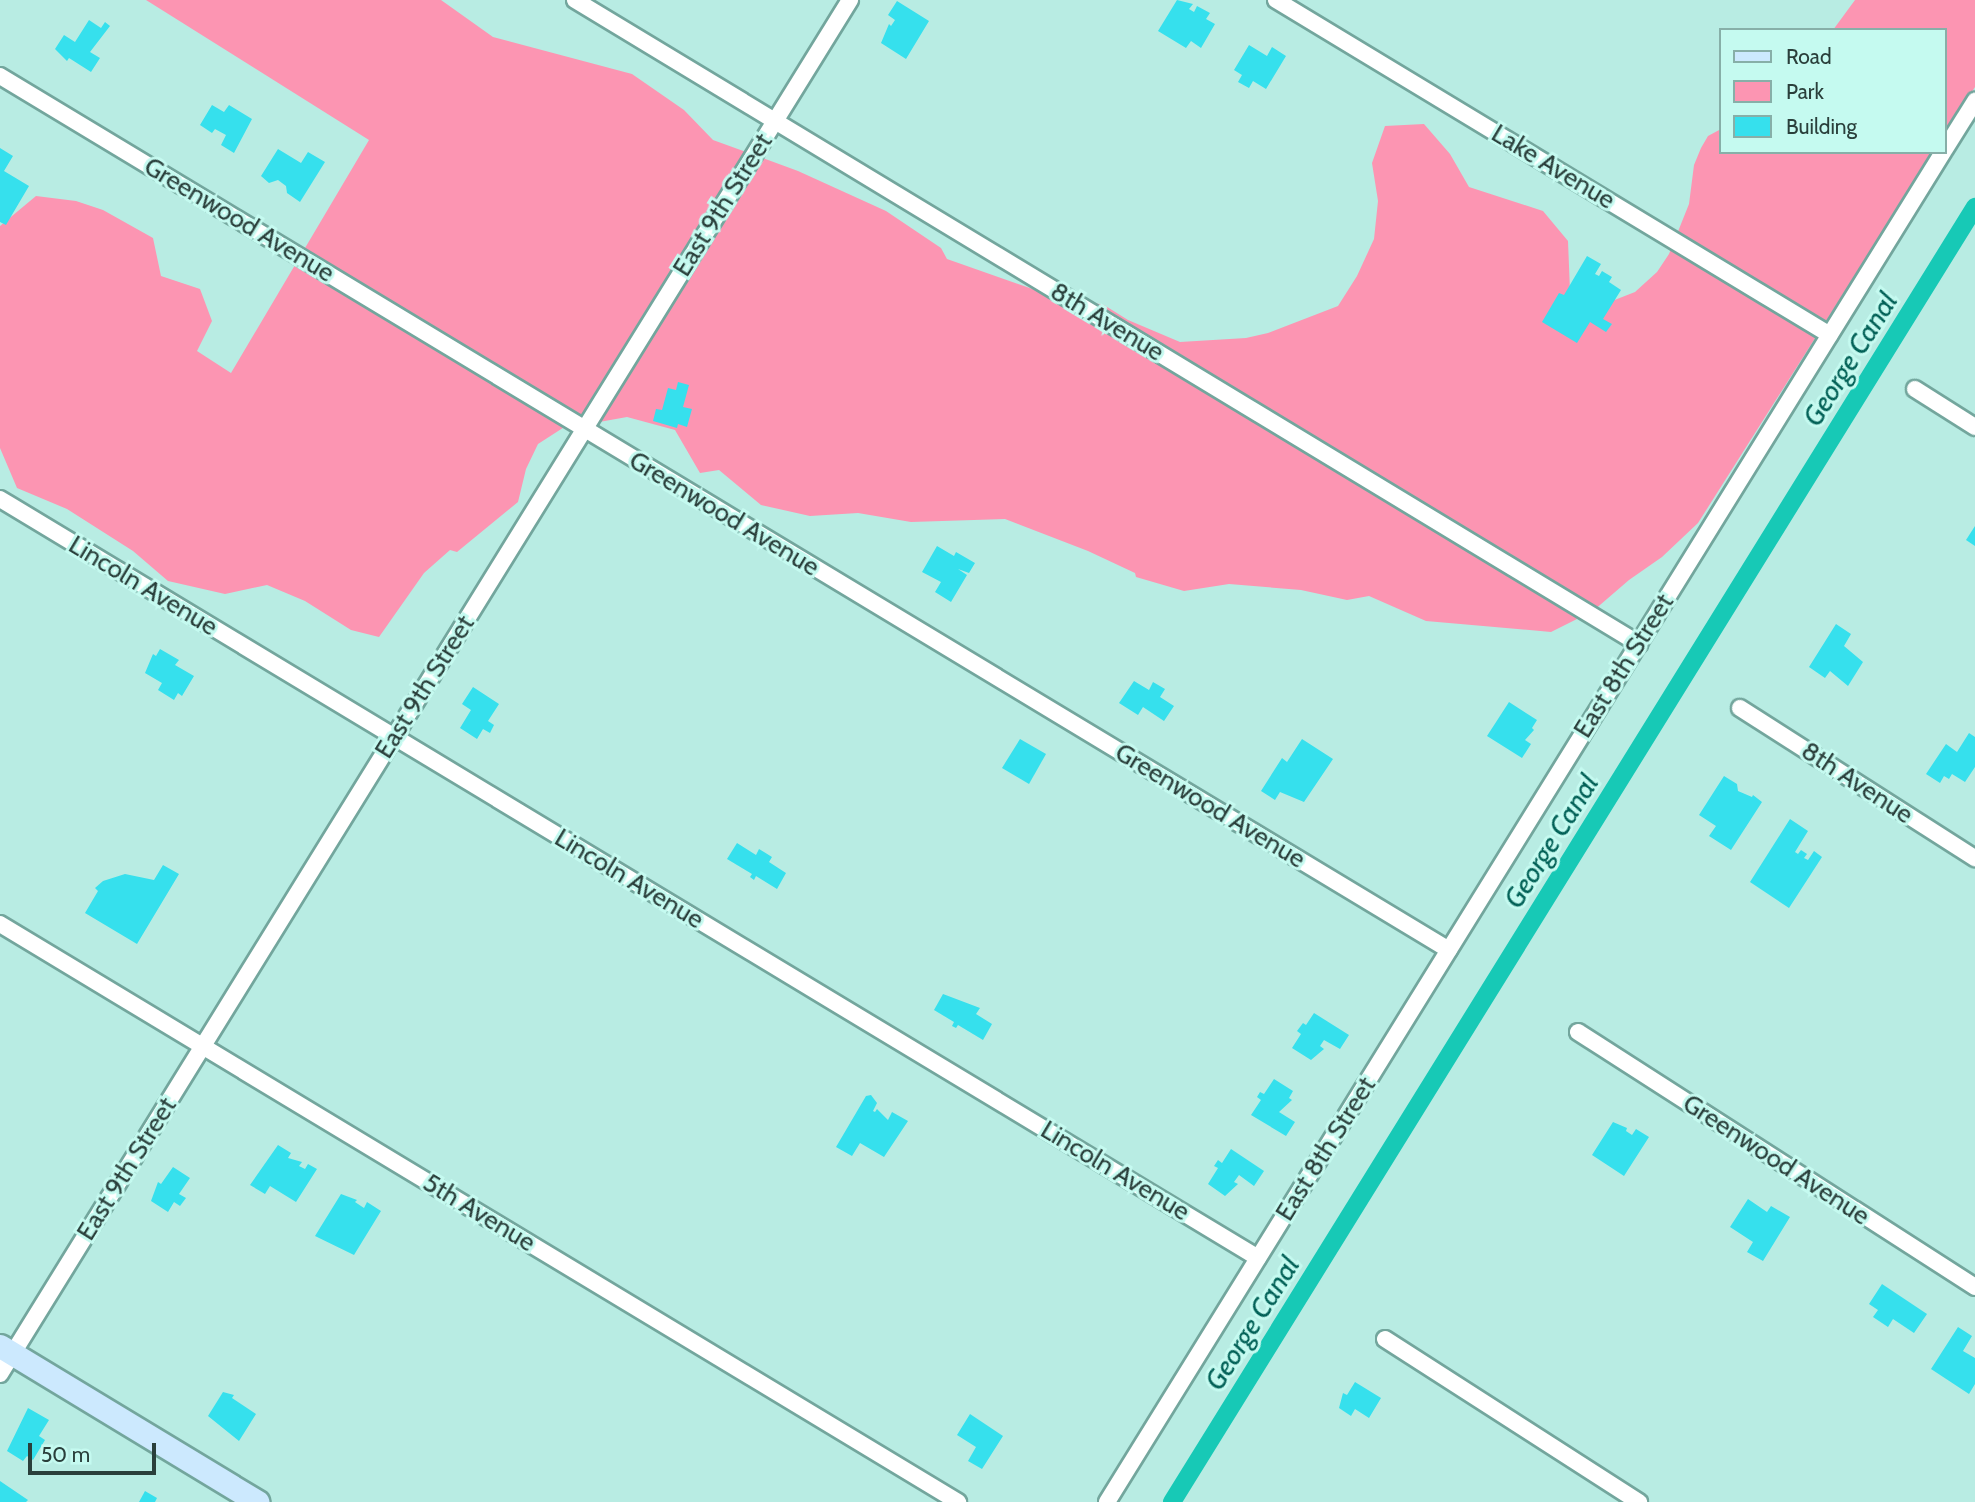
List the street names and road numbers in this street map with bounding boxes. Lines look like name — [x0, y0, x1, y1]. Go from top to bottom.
street label: Lake Avenue — [1486, 118, 1620, 216]
street label: East 9th Street — [667, 128, 779, 282]
street label: Greenwood Avenue — [138, 151, 340, 289]
street label: 8th Avenue — [1045, 276, 1169, 368]
street label: Greenwood Avenue — [623, 445, 825, 583]
street label: Lincoln Avenue — [63, 529, 223, 643]
street label: East 8th Street — [1567, 588, 1681, 744]
street label: East 9th Street — [369, 610, 481, 764]
street label: 8th Avenue — [1795, 735, 1919, 831]
street label: Greenwood Avenue — [1109, 737, 1311, 875]
street label: Lincoln Avenue — [549, 822, 709, 936]
street label: East 8th Street — [1269, 1071, 1383, 1227]
street label: Greenwood Avenue — [1677, 1088, 1875, 1232]
street label: East 9th Street — [71, 1092, 183, 1246]
street label: Lincoln Avenue — [1035, 1114, 1195, 1228]
street label: 5th Avenue — [417, 1167, 541, 1259]

